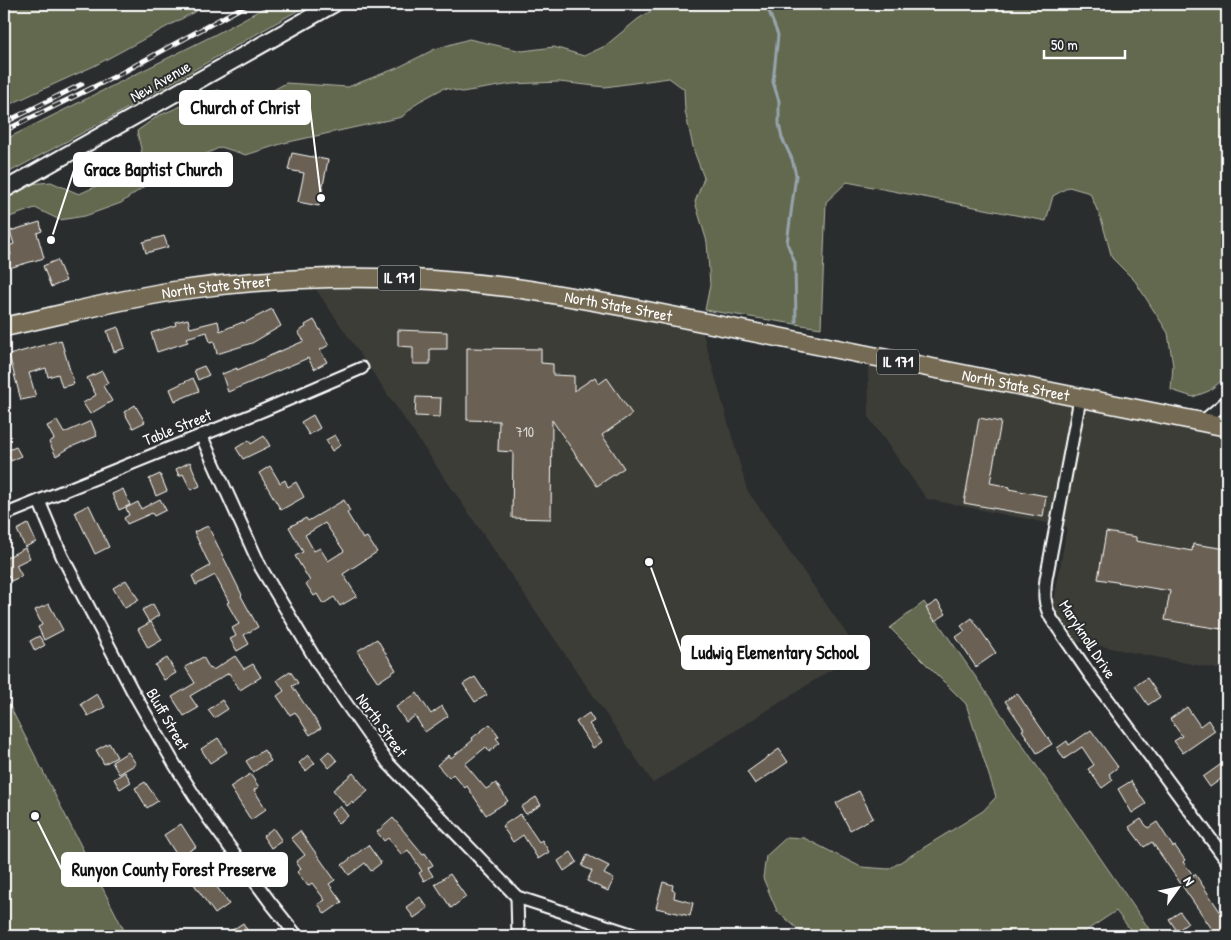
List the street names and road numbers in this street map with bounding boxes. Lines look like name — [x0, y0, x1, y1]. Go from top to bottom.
street label: New Avenue — [126, 55, 195, 107]
road number: IL 171 — [378, 266, 420, 290]
street label: North State Street — [160, 270, 271, 304]
street label: North State Street — [563, 285, 675, 327]
road number: IL 171 — [877, 350, 919, 374]
street label: North State Street — [960, 363, 1072, 406]
street label: Table Street — [140, 403, 215, 451]
street label: Maryknoll Drive — [1054, 595, 1122, 683]
street label: Bluff Street — [141, 684, 195, 754]
street label: North Street — [351, 688, 413, 762]

